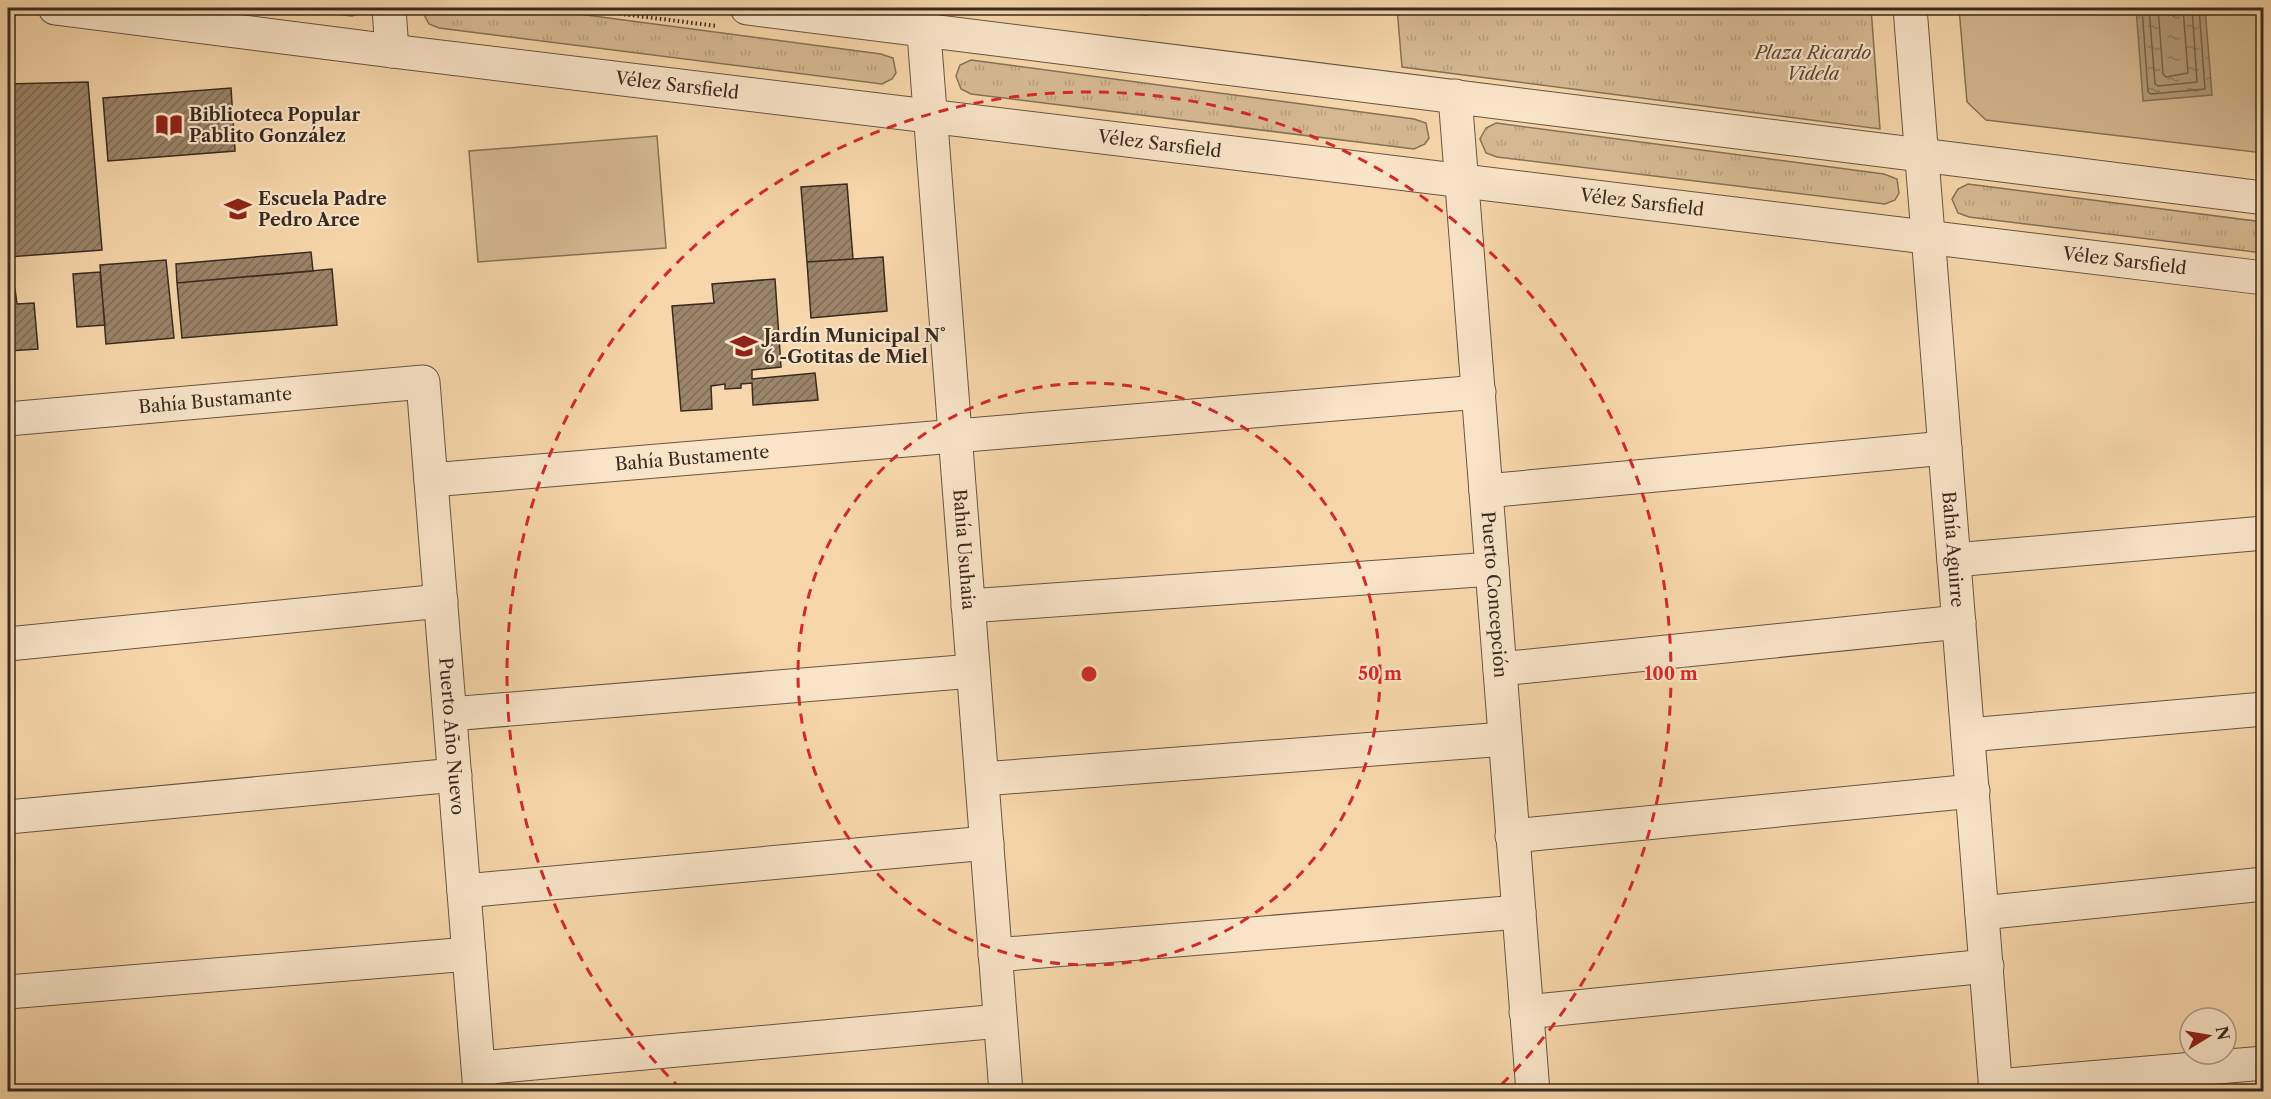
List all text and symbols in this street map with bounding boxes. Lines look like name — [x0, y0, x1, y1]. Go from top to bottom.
park label: Plaza Ricardo Videla — [1753, 42, 1871, 85]
street label: Vélez Sarsfield — [613, 67, 740, 104]
place label: Biblioteca Popular Pablito González — [189, 104, 360, 147]
library icon: Biblioteca Popular Pablito González — [154, 110, 184, 140]
street label: Vélez Sarsfield — [1096, 126, 1223, 162]
street label: Vélez Sarsfield — [1578, 184, 1705, 221]
place label: Escuela Padre Pedro Arce — [258, 188, 387, 231]
school or university icon: Escuela Padre Pedro Arce — [223, 194, 253, 224]
street label: Vélez Sarsfield — [2060, 243, 2188, 280]
place label: Jardín Municipal N° 6 -Gotitas de Miel — [761, 325, 946, 368]
school or university icon: Jardín Municipal N° 6 -Gotitas de Miel — [729, 331, 759, 361]
street label: Bahía Bustamante — [137, 383, 293, 418]
street label: Bahía Bustamente — [614, 441, 770, 476]
street label: Bahía Usuhaia — [948, 488, 980, 611]
street label: Bahía Aguirre — [1937, 490, 1969, 608]
street label: Puerto Concepción — [1477, 510, 1512, 679]
street label: Puerto Año Nuevo — [434, 657, 469, 816]
text: 50 m — [1358, 663, 1402, 685]
text: 100 m — [1644, 663, 1698, 685]
centre of rings — [1079, 664, 1099, 684]
north arrow — [2178, 1006, 2238, 1066]
text: N — [2212, 1024, 2234, 1042]

